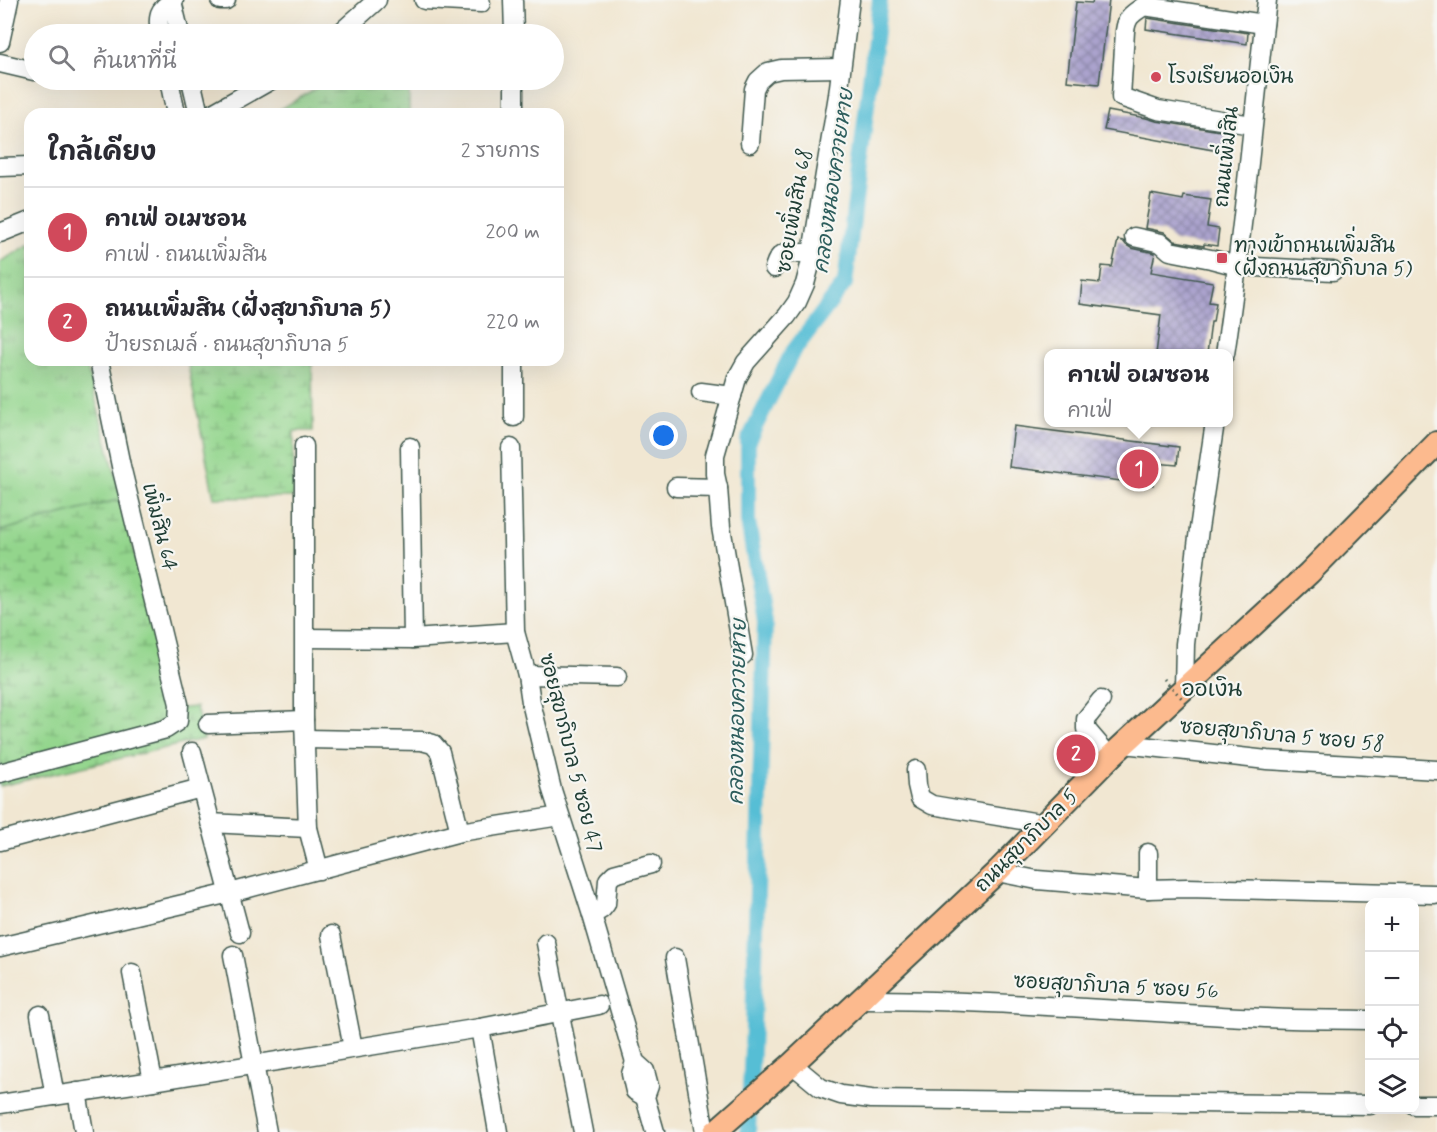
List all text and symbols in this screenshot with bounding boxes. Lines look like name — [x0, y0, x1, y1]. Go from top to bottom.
search box — [24, 24, 564, 90]
icon: search — [45, 41, 78, 74]
text: ค้นหาที่นี่ — [93, 48, 177, 76]
place label: โรงเรียนออเงิน — [1168, 63, 1294, 91]
marker: โรงเรียนออเงิน — [1149, 70, 1163, 84]
water label: คลองหนองควายหาย — [807, 85, 861, 275]
street label: ถนนเพิ่มสิน — [1202, 104, 1246, 209]
text: ใกล้เคียง — [48, 136, 156, 170]
text: 2 รายการ — [461, 138, 540, 165]
street label: ซอยเพิ่มสิน 68 — [765, 145, 819, 276]
text: คาเฟ่ อเมซอน — [105, 206, 247, 234]
text: 1 — [63, 219, 72, 246]
text: 200 m — [485, 219, 540, 246]
place label: ทางเข้าถนนเพิ่มสิน (ฝั่งถนนสุขาภิบาล 5) — [1234, 226, 1412, 284]
text: คาเฟ่ · ถนนเพิ่มสิน — [105, 242, 267, 269]
marker: ทางเข้าถนนเพิ่มสิน (ฝั่งถนนสุขาภิบาล 5) — [1215, 251, 1229, 265]
text: ถนนเพิ่มสิน (ฝั่งสุขาภิบาล 5) — [105, 296, 390, 324]
text: 2 — [63, 309, 72, 336]
text: 220 m — [486, 309, 540, 336]
text: ป้ายรถเมล์ · ถนนสุขาภิบาล 5 — [105, 332, 349, 359]
popup — [1044, 349, 1233, 427]
text: คาเฟ่ อเมซอน — [1068, 362, 1209, 390]
text: คาเฟ่ — [1068, 398, 1112, 425]
your location — [649, 421, 678, 450]
pin: 1 — [1120, 446, 1158, 492]
street label: เพิ่มสิน 64 — [135, 479, 189, 574]
water label: คลองหนองควายหาย — [722, 617, 754, 805]
street label: ซอยสุขาภิบาล 5 ซอย 47 — [531, 651, 608, 855]
district label: ออเงิน — [1182, 675, 1242, 704]
street label: ซอยสุขาภิบาล 5 ซอย 58 — [1178, 714, 1385, 759]
pin: 2 — [1056, 732, 1096, 777]
street label: ถนนสุขาภิบาล 5 — [969, 783, 1085, 899]
map controls — [1365, 898, 1419, 1114]
button: + — [1365, 898, 1419, 952]
button: − — [1365, 952, 1419, 1006]
street label: ซอยสุขาภิบาล 5 ซอย 56 — [1013, 968, 1219, 1007]
button: locate — [1365, 1006, 1419, 1060]
button: layers — [1365, 1060, 1419, 1114]

